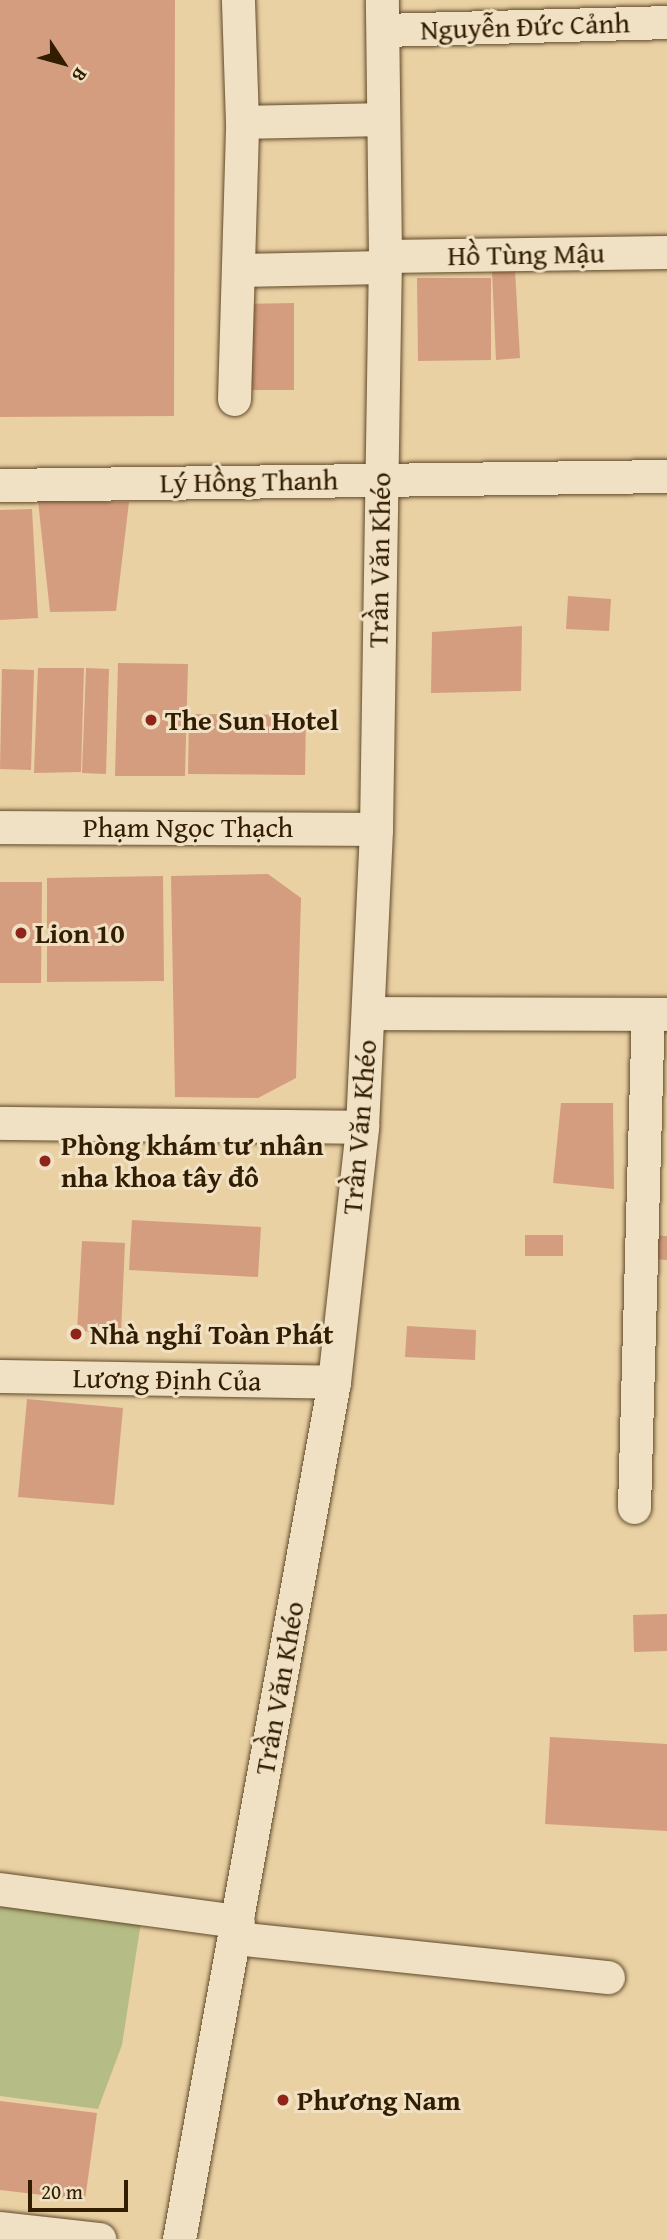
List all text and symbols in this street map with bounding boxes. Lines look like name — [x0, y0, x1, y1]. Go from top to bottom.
street label: Nguyễn Đức Cảnh — [420, 6, 630, 46]
north arrow — [28, 28, 98, 98]
text: B — [65, 62, 95, 88]
street label: Hồ Tùng Mậu — [447, 236, 605, 272]
street label: Lý Hồng Thanh — [159, 463, 339, 499]
street label: Trần Văn Khéo — [361, 472, 397, 648]
place label: The Sun Hotel — [165, 703, 339, 737]
marker: The Sun Hotel — [143, 712, 159, 728]
street label: Phạm Ngọc Thạch — [83, 810, 293, 844]
place label: Lion 10 — [35, 916, 125, 950]
marker: Lion 10 — [13, 925, 29, 941]
street label: Trần Văn Khéo — [335, 1038, 383, 1216]
place label: Phòng khám tư nhân nha khoa tây đô — [61, 1128, 323, 1194]
marker: Phòng khám tư nhân nha khoa tây đô — [35, 1151, 55, 1171]
place label: Nhà nghỉ Toàn Phát — [90, 1317, 334, 1351]
marker: Nhà nghỉ Toàn Phát — [68, 1326, 84, 1342]
street label: Lương Định Của — [72, 1361, 262, 1397]
street label: Trần Văn Khéo — [247, 1599, 311, 1777]
place label: Phương Nam — [297, 2083, 461, 2117]
marker: Phương Nam — [275, 2092, 291, 2108]
scale bar — [32, 2166, 131, 2210]
text: 20 m — [41, 2176, 83, 2207]

